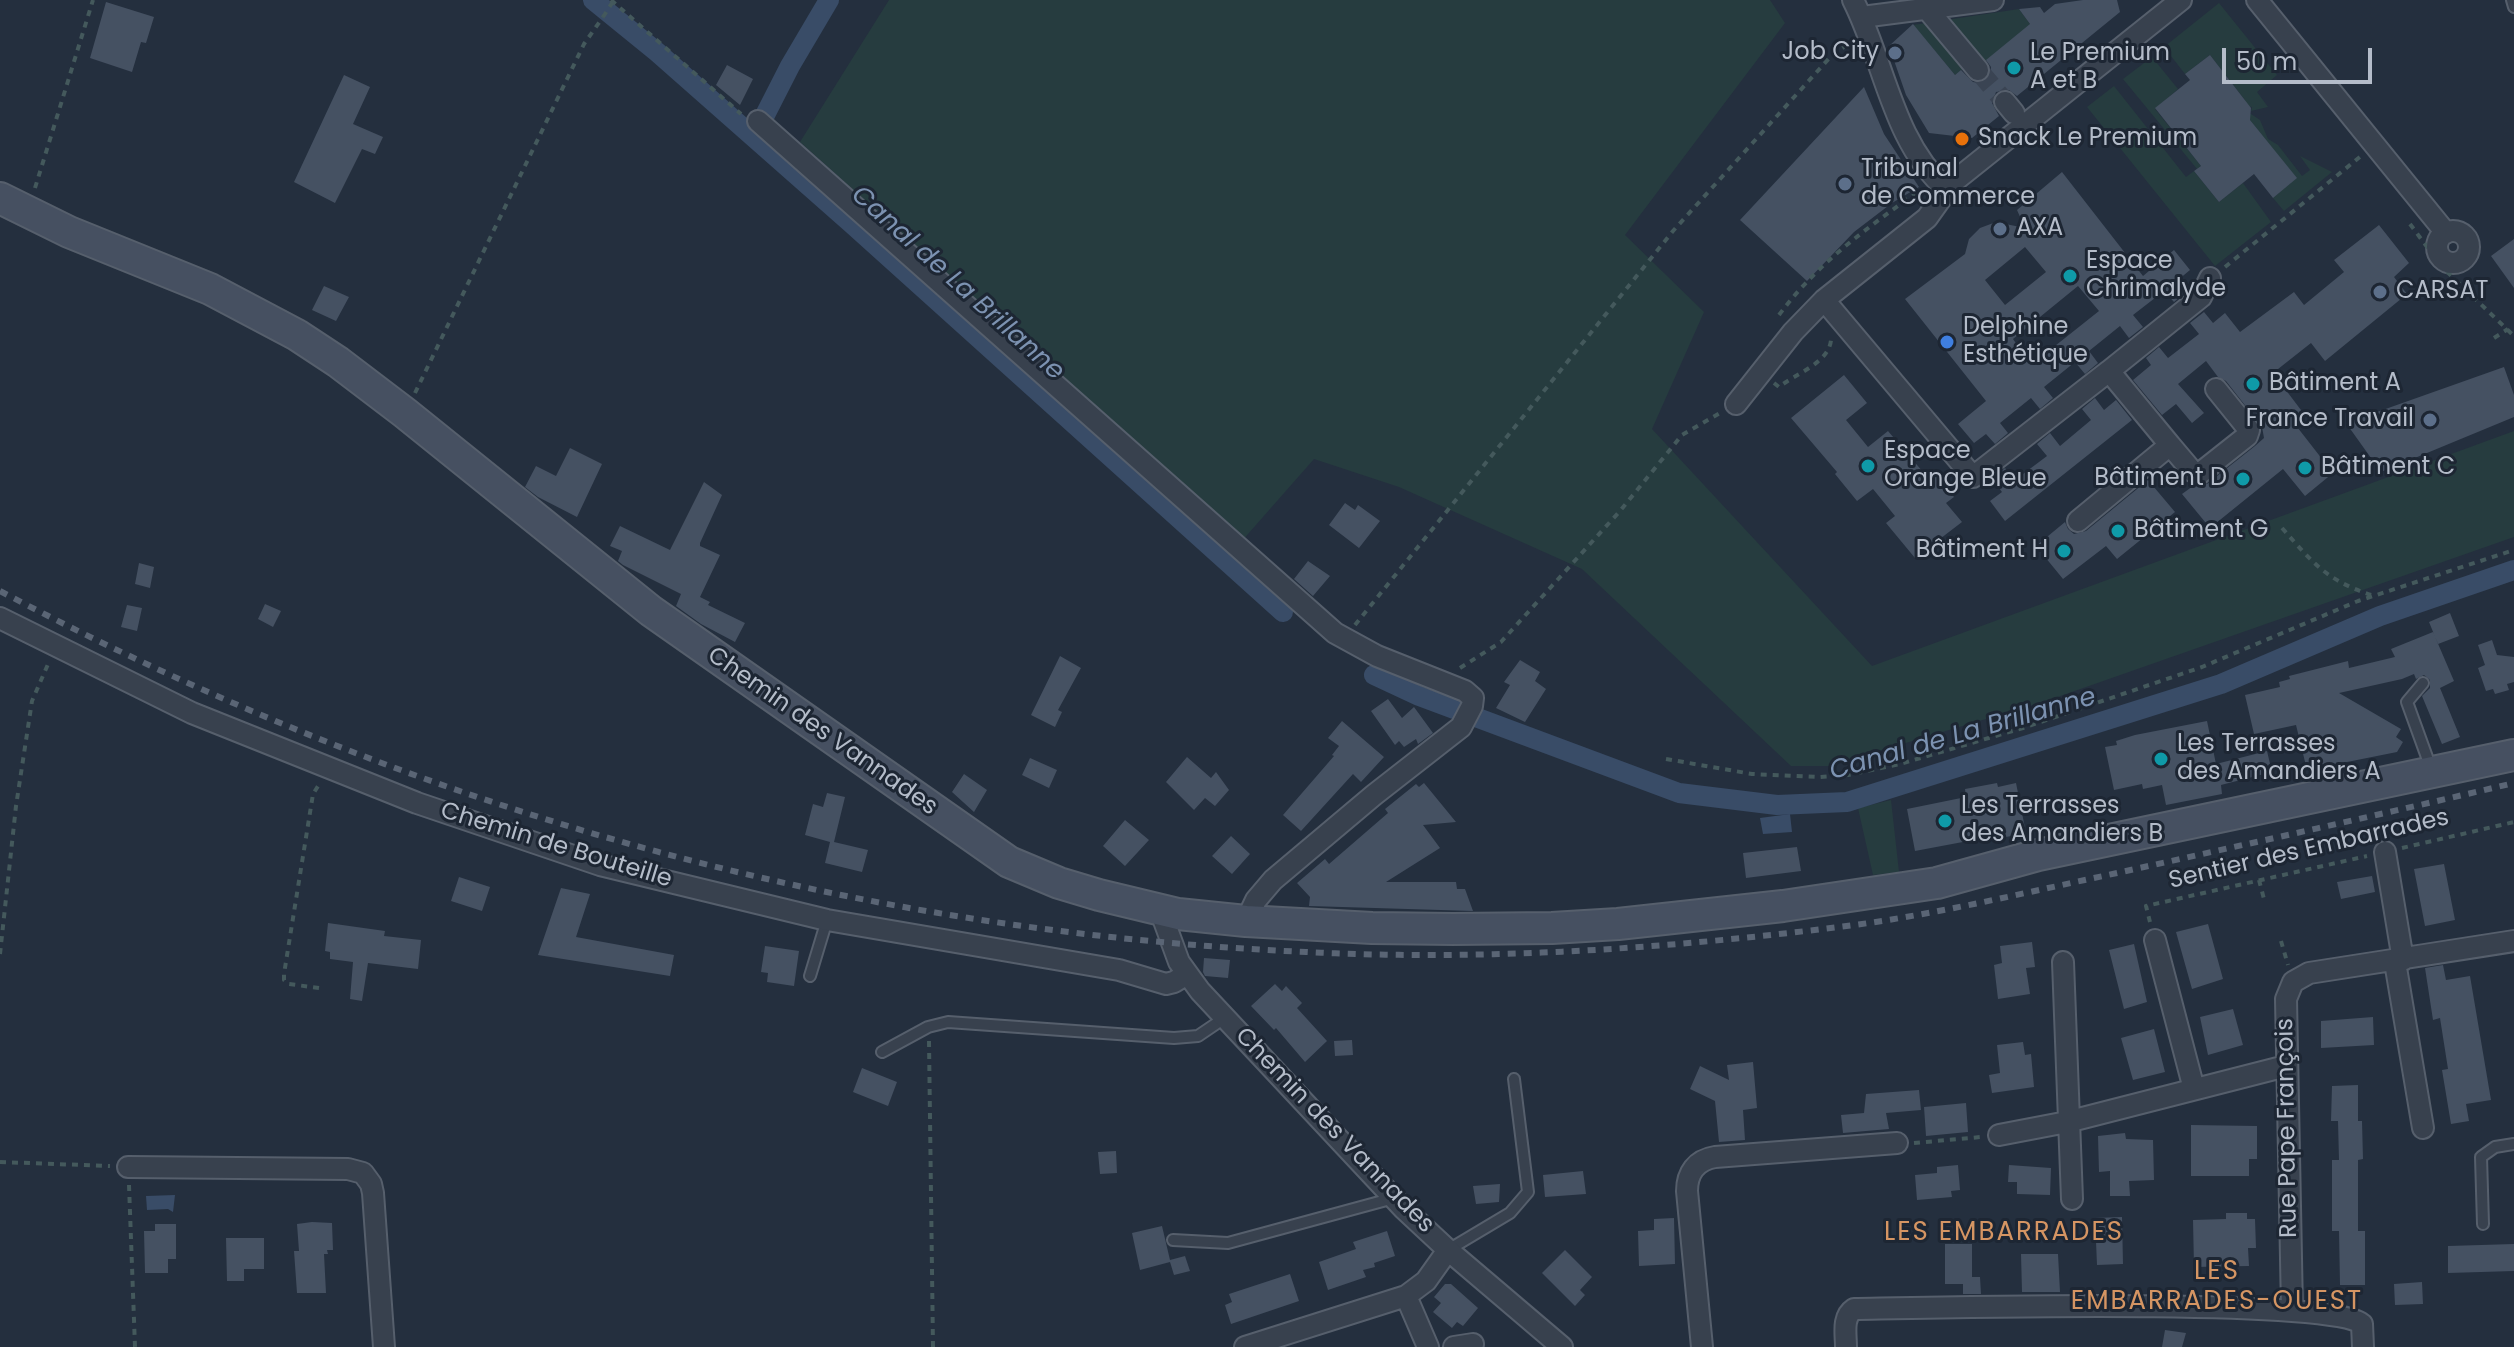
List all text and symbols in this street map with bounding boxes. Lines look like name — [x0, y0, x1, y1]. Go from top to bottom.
scale bar — [2226, 32, 2376, 82]
place label: Job City — [1782, 39, 1879, 67]
place label: Le Premium A et B — [2030, 40, 2170, 96]
marker: Job City — [1886, 44, 1904, 62]
text: 50 m — [2236, 45, 2297, 78]
marker: Le Premium A et B — [2005, 59, 2023, 77]
place label: Snack Le Premium — [1978, 125, 2197, 153]
marker: Snack Le Premium — [1953, 130, 1971, 148]
place label: Tribunal de Commerce — [1861, 156, 2035, 212]
marker: Tribunal de Commerce — [1836, 175, 1854, 193]
water label: Canal de La Brillanne — [844, 180, 1070, 388]
place label: AXA — [2016, 215, 2063, 243]
marker: AXA — [1991, 220, 2009, 238]
place label: Espace Chrimalyde — [2086, 248, 2226, 304]
marker: Espace Chrimalyde — [2061, 267, 2079, 285]
place label: CARSAT — [2396, 278, 2489, 306]
marker: CARSAT — [2371, 283, 2389, 301]
place label: Delphine Esthétique — [1963, 314, 2088, 370]
marker: Delphine Esthétique — [1938, 333, 1956, 351]
place label: Bâtiment A — [2269, 370, 2401, 398]
marker: Bâtiment A — [2244, 375, 2262, 393]
place label: France Travail — [2246, 406, 2414, 434]
marker: France Travail — [2421, 411, 2439, 429]
place label: Espace Orange Bleue — [1884, 438, 2047, 494]
place label: Bâtiment C — [2321, 454, 2455, 482]
marker: Espace Orange Bleue — [1859, 457, 1877, 475]
marker: Bâtiment C — [2296, 459, 2314, 477]
place label: Bâtiment D — [2094, 465, 2227, 493]
marker: Bâtiment D — [2234, 470, 2252, 488]
place label: Bâtiment G — [2134, 517, 2268, 545]
marker: Bâtiment G — [2109, 522, 2127, 540]
place label: Bâtiment H — [1916, 537, 2048, 565]
marker: Bâtiment H — [2055, 542, 2073, 560]
street label: Chemin des Vannades — [701, 642, 943, 822]
water label: Canal de La Brillanne — [1826, 682, 2100, 788]
place label: Les Terrasses des Amandiers A — [2177, 731, 2381, 787]
marker: Les Terrasses des Amandiers A — [2152, 750, 2170, 768]
place label: Les Terrasses des Amandiers B — [1961, 793, 2163, 849]
street label: Chemin de Bouteille — [437, 797, 675, 895]
street label: Sentier des Embarrades — [2166, 804, 2452, 896]
marker: Les Terrasses des Amandiers B — [1936, 812, 1954, 830]
street label: Rue Pape François — [2272, 1018, 2304, 1238]
street label: Chemin des Vannades — [1228, 1022, 1440, 1240]
district label: LES EMBARRADES — [1884, 1217, 2124, 1249]
district label: LES EMBARRADES-OUEST — [2071, 1256, 2363, 1318]

